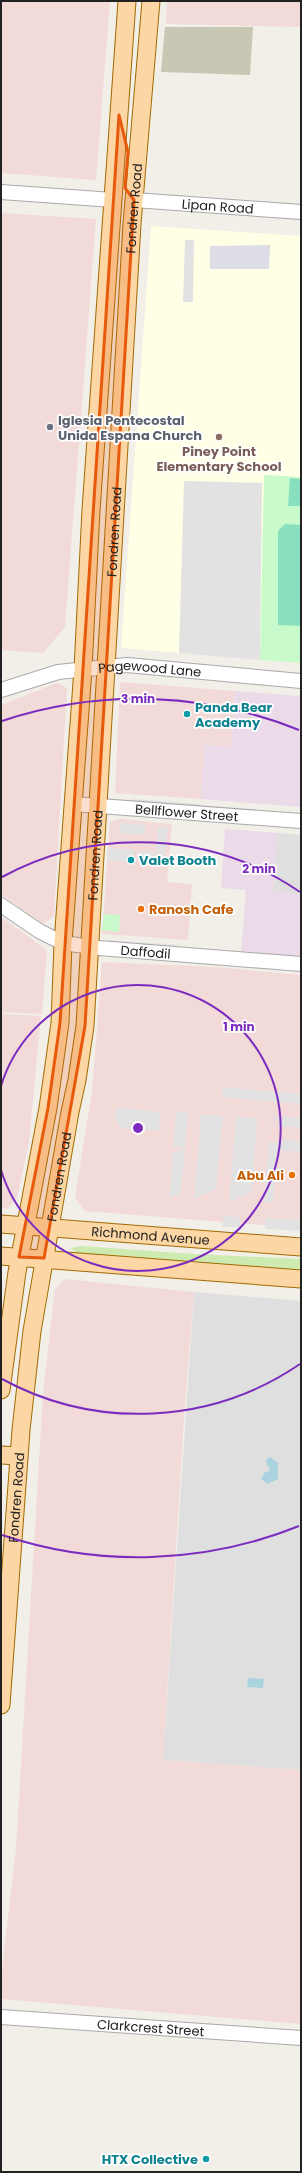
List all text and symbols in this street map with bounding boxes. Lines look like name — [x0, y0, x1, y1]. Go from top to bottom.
street label: Fondren Road — [121, 162, 147, 254]
street label: Lipan Road — [181, 194, 254, 219]
place label: Iglesia Pentecostal Unida Espana Church — [58, 411, 202, 445]
marker: Iglesia Pentecostal Unida Espana Church — [45, 422, 55, 432]
marker: Piney Point Elementary School — [214, 432, 224, 442]
place label: Piney Point Elementary School — [156, 442, 282, 476]
street label: Fondren Road — [102, 486, 127, 578]
street label: Pagewood Lane — [97, 656, 202, 682]
text: 3 min — [121, 690, 155, 707]
place label: Panda Bear Academy — [195, 698, 273, 732]
marker: Panda Bear Academy — [182, 709, 192, 719]
street label: Bellflower Street — [134, 800, 239, 826]
street label: Fondren Road — [83, 810, 108, 901]
place label: Valet Booth — [139, 851, 217, 870]
marker: Valet Booth — [126, 855, 136, 865]
text: 2 min — [242, 860, 276, 877]
place label: Ranosh Cafe — [149, 900, 234, 919]
marker: Ranosh Cafe — [136, 904, 146, 914]
street label: Daffodil — [120, 941, 171, 964]
text: 1 min — [223, 1018, 255, 1035]
centre of rings — [131, 1121, 145, 1135]
street label: Fondren Road — [42, 1130, 76, 1223]
place label: Abu Ali — [237, 1166, 284, 1185]
marker: Abu Ali — [287, 1170, 297, 1180]
street label: Richmond Avenue — [91, 1222, 210, 1250]
street label: Fondren Road — [4, 1452, 29, 1543]
street label: Clarkcrest Street — [96, 2015, 205, 2041]
place label: HTX Collective — [102, 2150, 198, 2169]
marker: HTX Collective — [201, 2154, 211, 2164]

